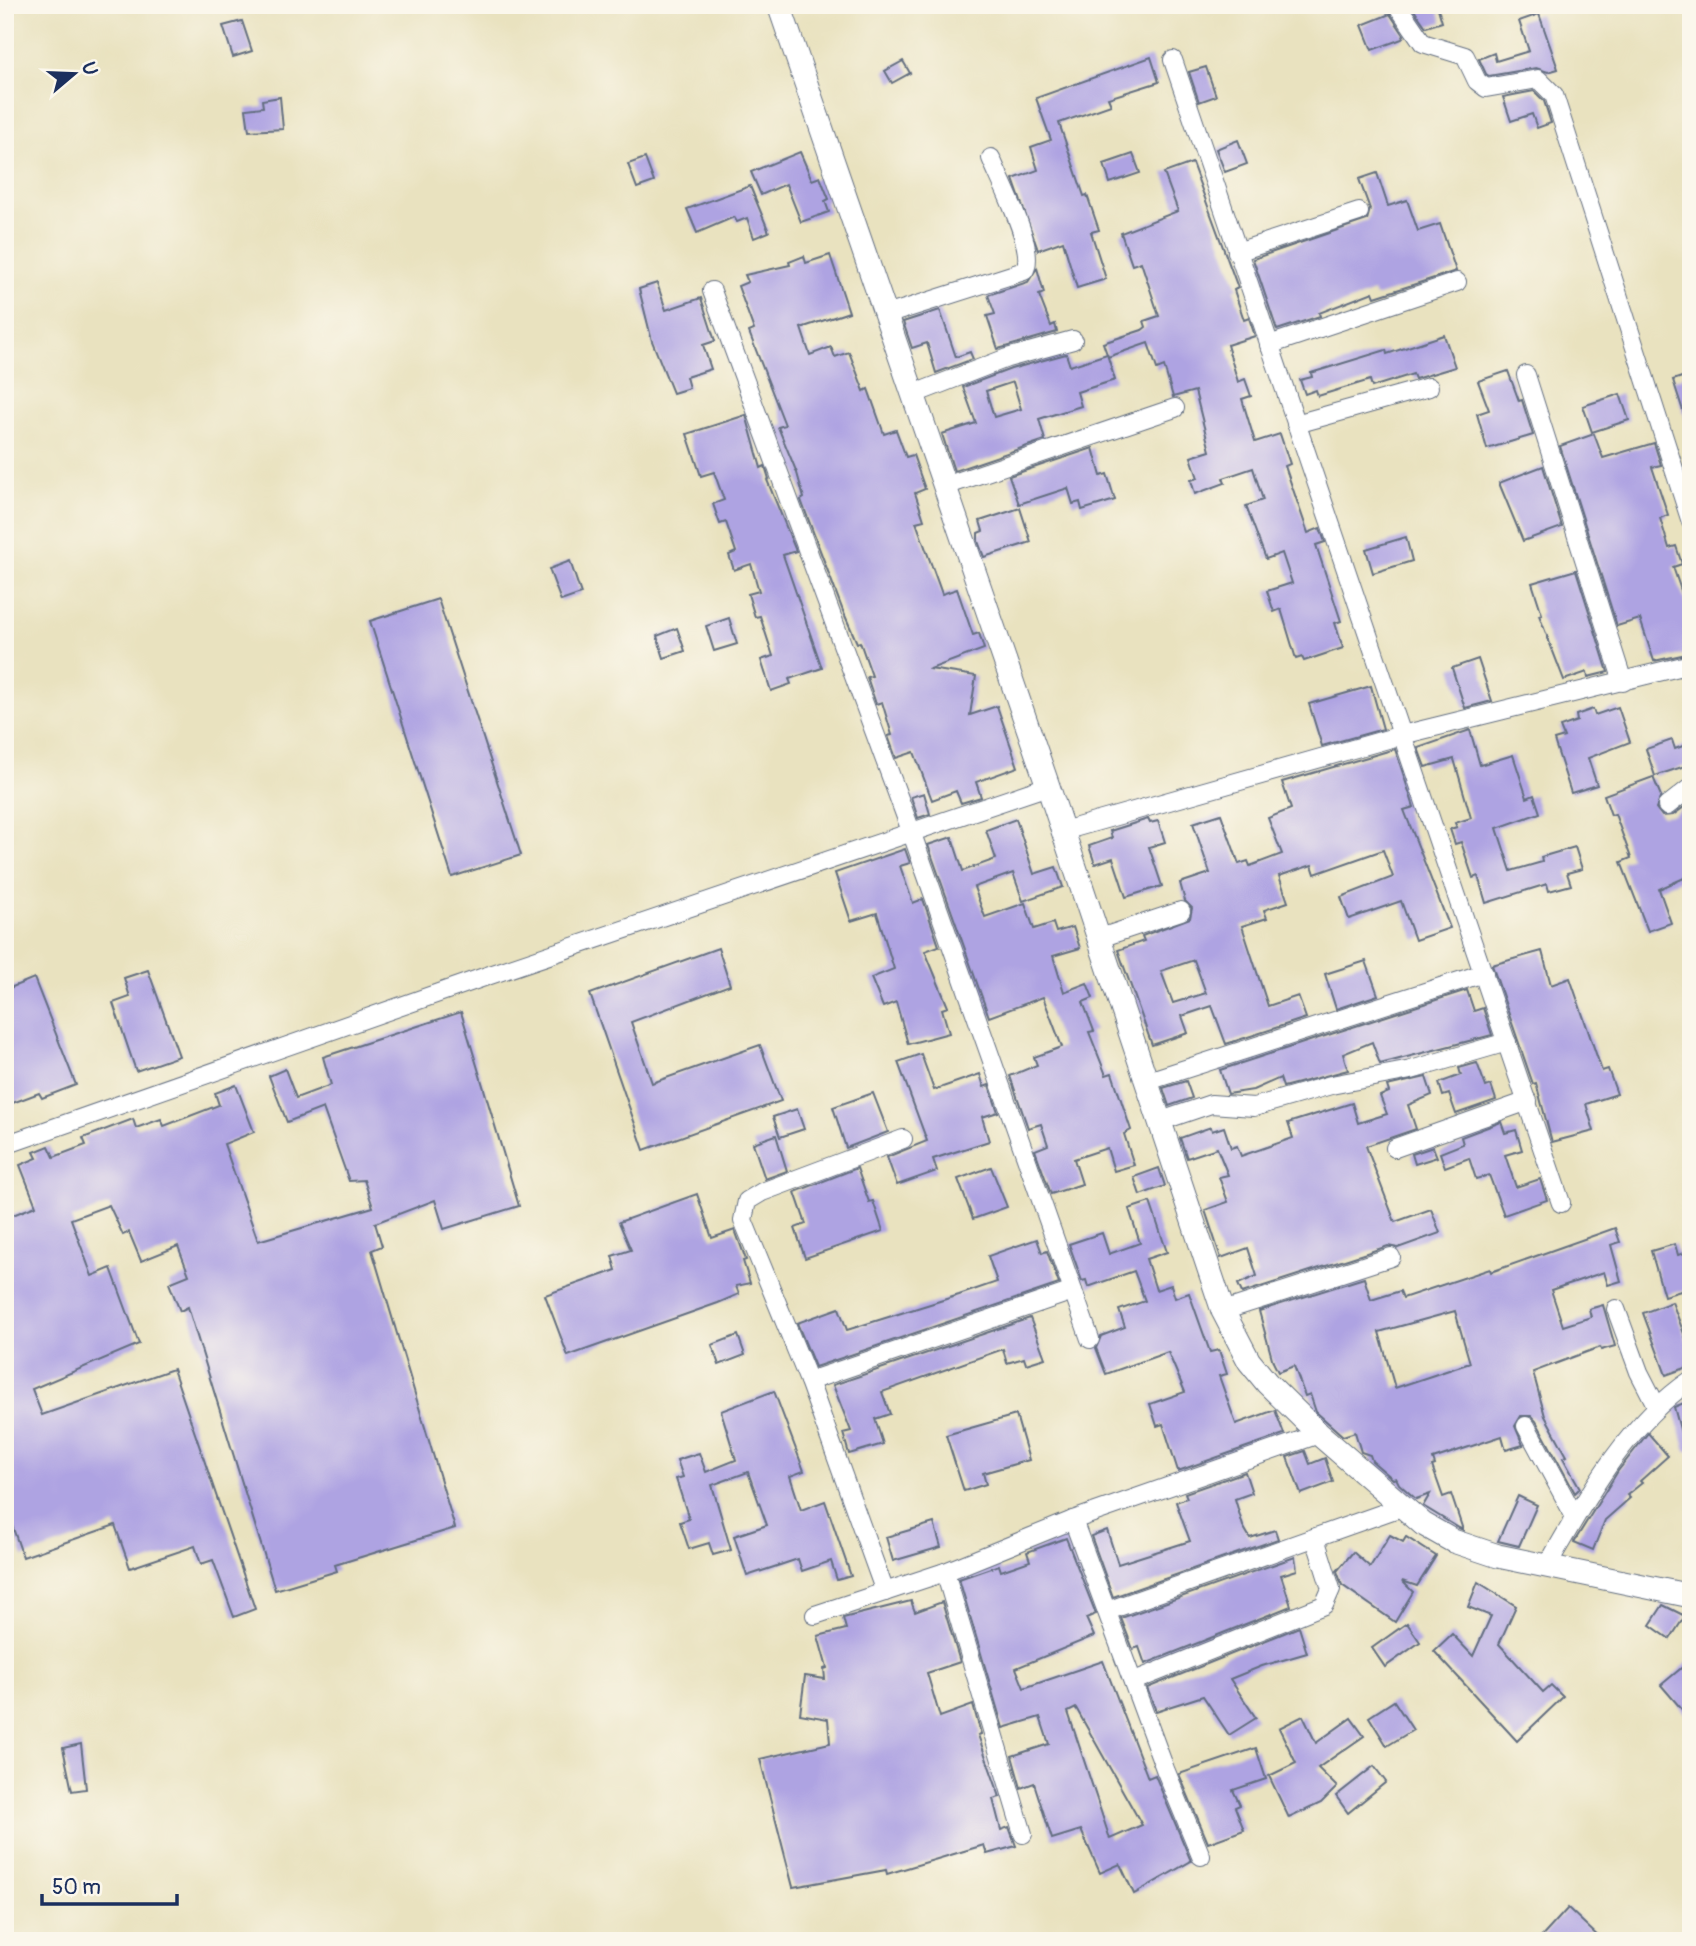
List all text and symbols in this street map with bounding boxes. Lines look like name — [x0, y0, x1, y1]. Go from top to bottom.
north arrow — [38, 38, 108, 108]
text: U — [76, 59, 103, 79]
scale bar — [42, 1862, 177, 1906]
text: 50 m — [52, 1874, 101, 1901]

